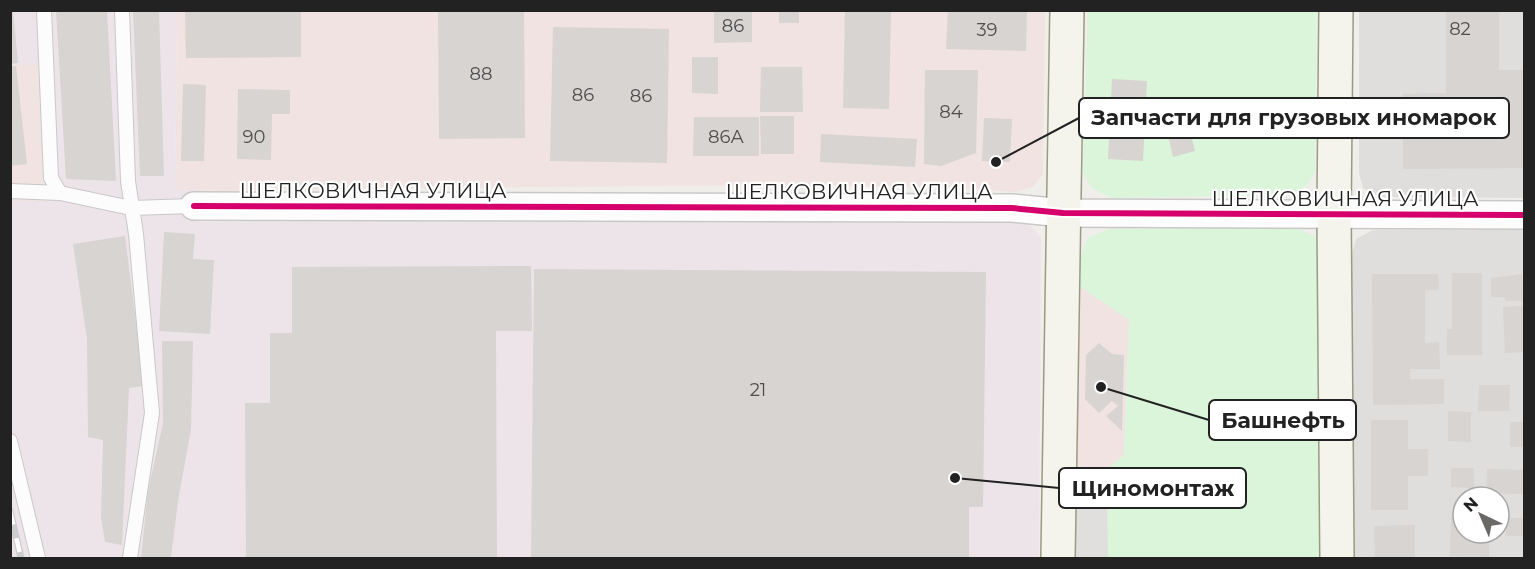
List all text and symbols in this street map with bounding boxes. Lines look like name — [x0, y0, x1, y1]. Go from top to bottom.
house number: 86 — [722, 15, 744, 37]
house number: 82 — [1449, 18, 1471, 40]
house number: 39 — [976, 19, 998, 41]
house number: 88 — [470, 63, 492, 85]
house number: 86 — [572, 84, 594, 106]
house number: 86 — [630, 85, 652, 107]
callout: Запчасти для грузовых иномарок — [1079, 98, 1509, 138]
house number: 84 — [939, 101, 963, 123]
text: Запчасти для грузовых иномарок — [1090, 104, 1498, 131]
house number: 90 — [243, 126, 265, 148]
house number: 86А — [708, 126, 745, 148]
street label: ШЕЛКОВИЧНАЯ УЛИЦА — [239, 178, 507, 203]
street label: ШЕЛКОВИЧНАЯ УЛИЦА — [725, 179, 993, 204]
street label: ШЕЛКОВИЧНАЯ УЛИЦА — [1211, 186, 1479, 211]
house number: 21 — [750, 379, 766, 401]
callout: Башнефть — [1209, 400, 1356, 440]
text: Башнефть — [1221, 407, 1345, 434]
callout: Щиномонтаж — [1059, 468, 1246, 508]
text: Щиномонтаж — [1072, 475, 1234, 502]
north arrow — [1451, 485, 1511, 545]
text: N — [1460, 493, 1482, 516]

